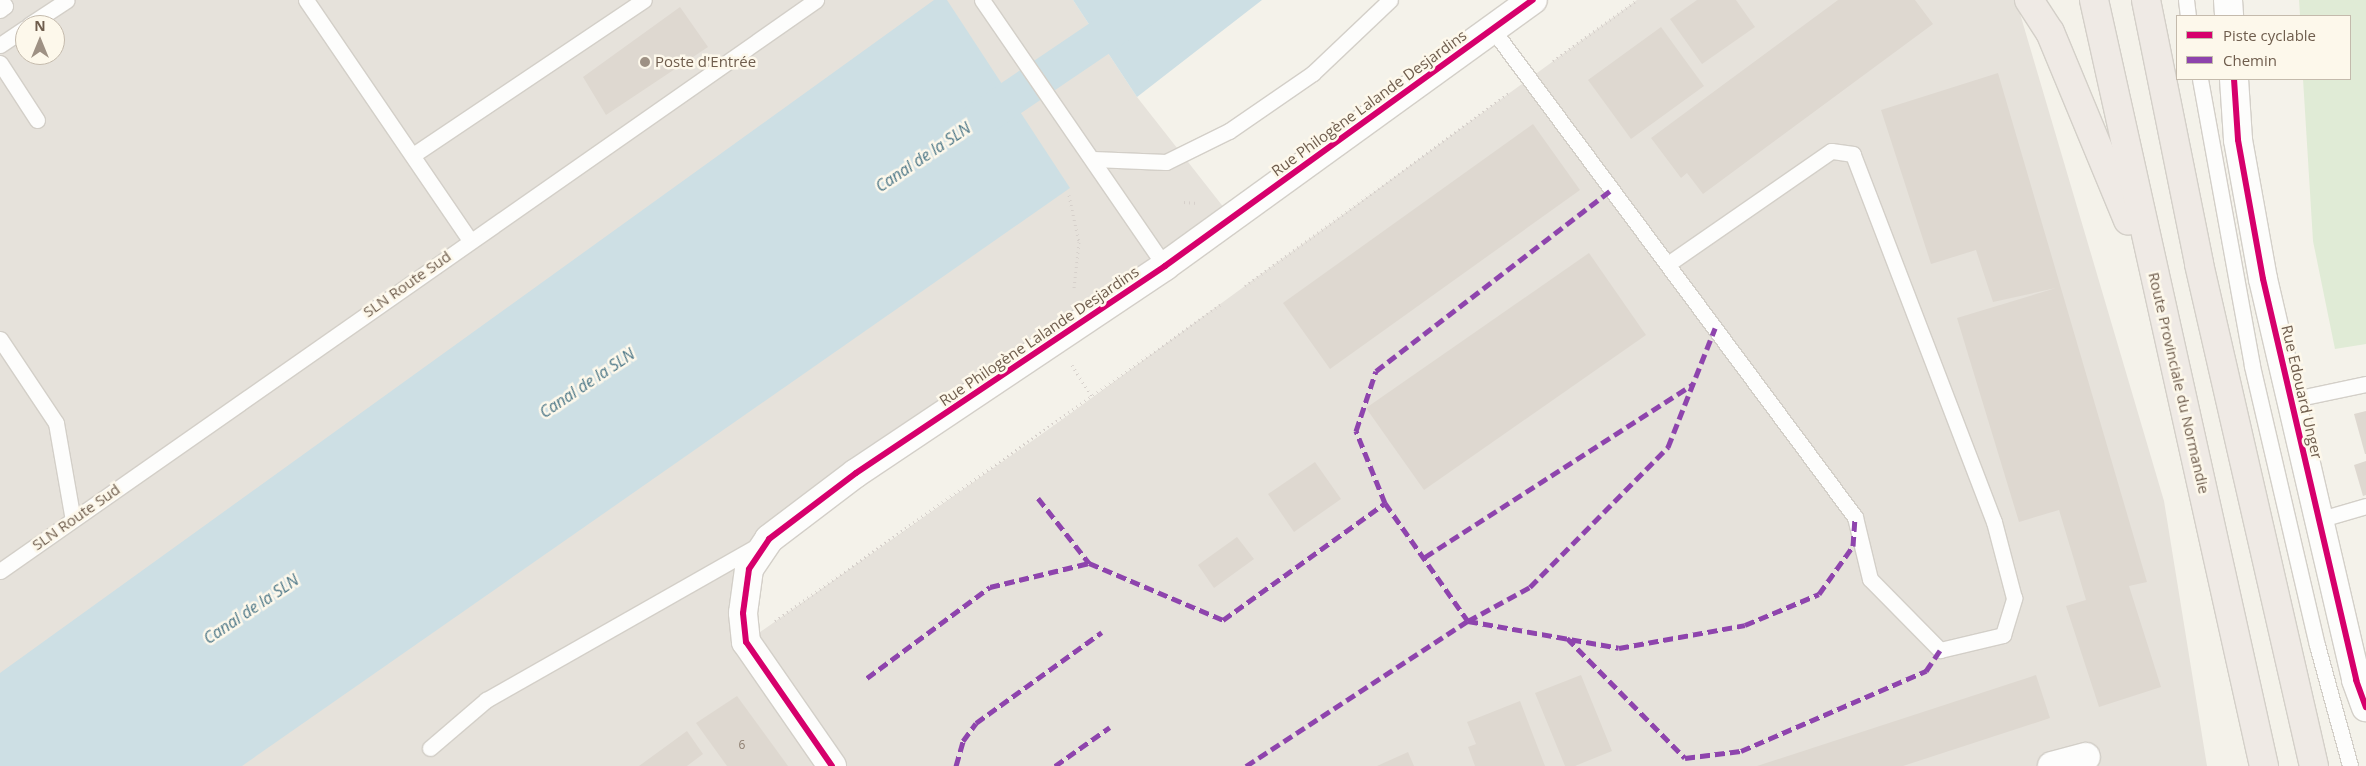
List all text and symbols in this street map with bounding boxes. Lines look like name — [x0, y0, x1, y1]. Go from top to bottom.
north arrow — [15, 15, 65, 65]
legend — [2176, 15, 2351, 80]
text: N — [34, 16, 46, 35]
text: Piste cyclable — [2223, 25, 2316, 45]
street label: Rue Philogène Lalande Desjardins — [1268, 26, 1470, 180]
text: Chemin — [2223, 50, 2277, 70]
place label: Poste d'Entrée — [655, 53, 756, 71]
marker: Poste d'Entrée — [639, 56, 651, 68]
water label: Canal de la SLN — [872, 118, 974, 196]
street label: SLN Route Sud — [360, 247, 454, 321]
street label: Rue Philogène Lalande Desjardins — [936, 262, 1142, 410]
street label: Route Provinciale du Normandie — [2145, 271, 2213, 495]
street label: Rue Edouard Unger — [2278, 323, 2326, 461]
water label: Canal de la SLN — [536, 344, 638, 422]
street label: SLN Route Sud — [29, 480, 123, 554]
water label: Canal de la SLN — [200, 570, 302, 648]
house number: 6 — [739, 738, 745, 752]

